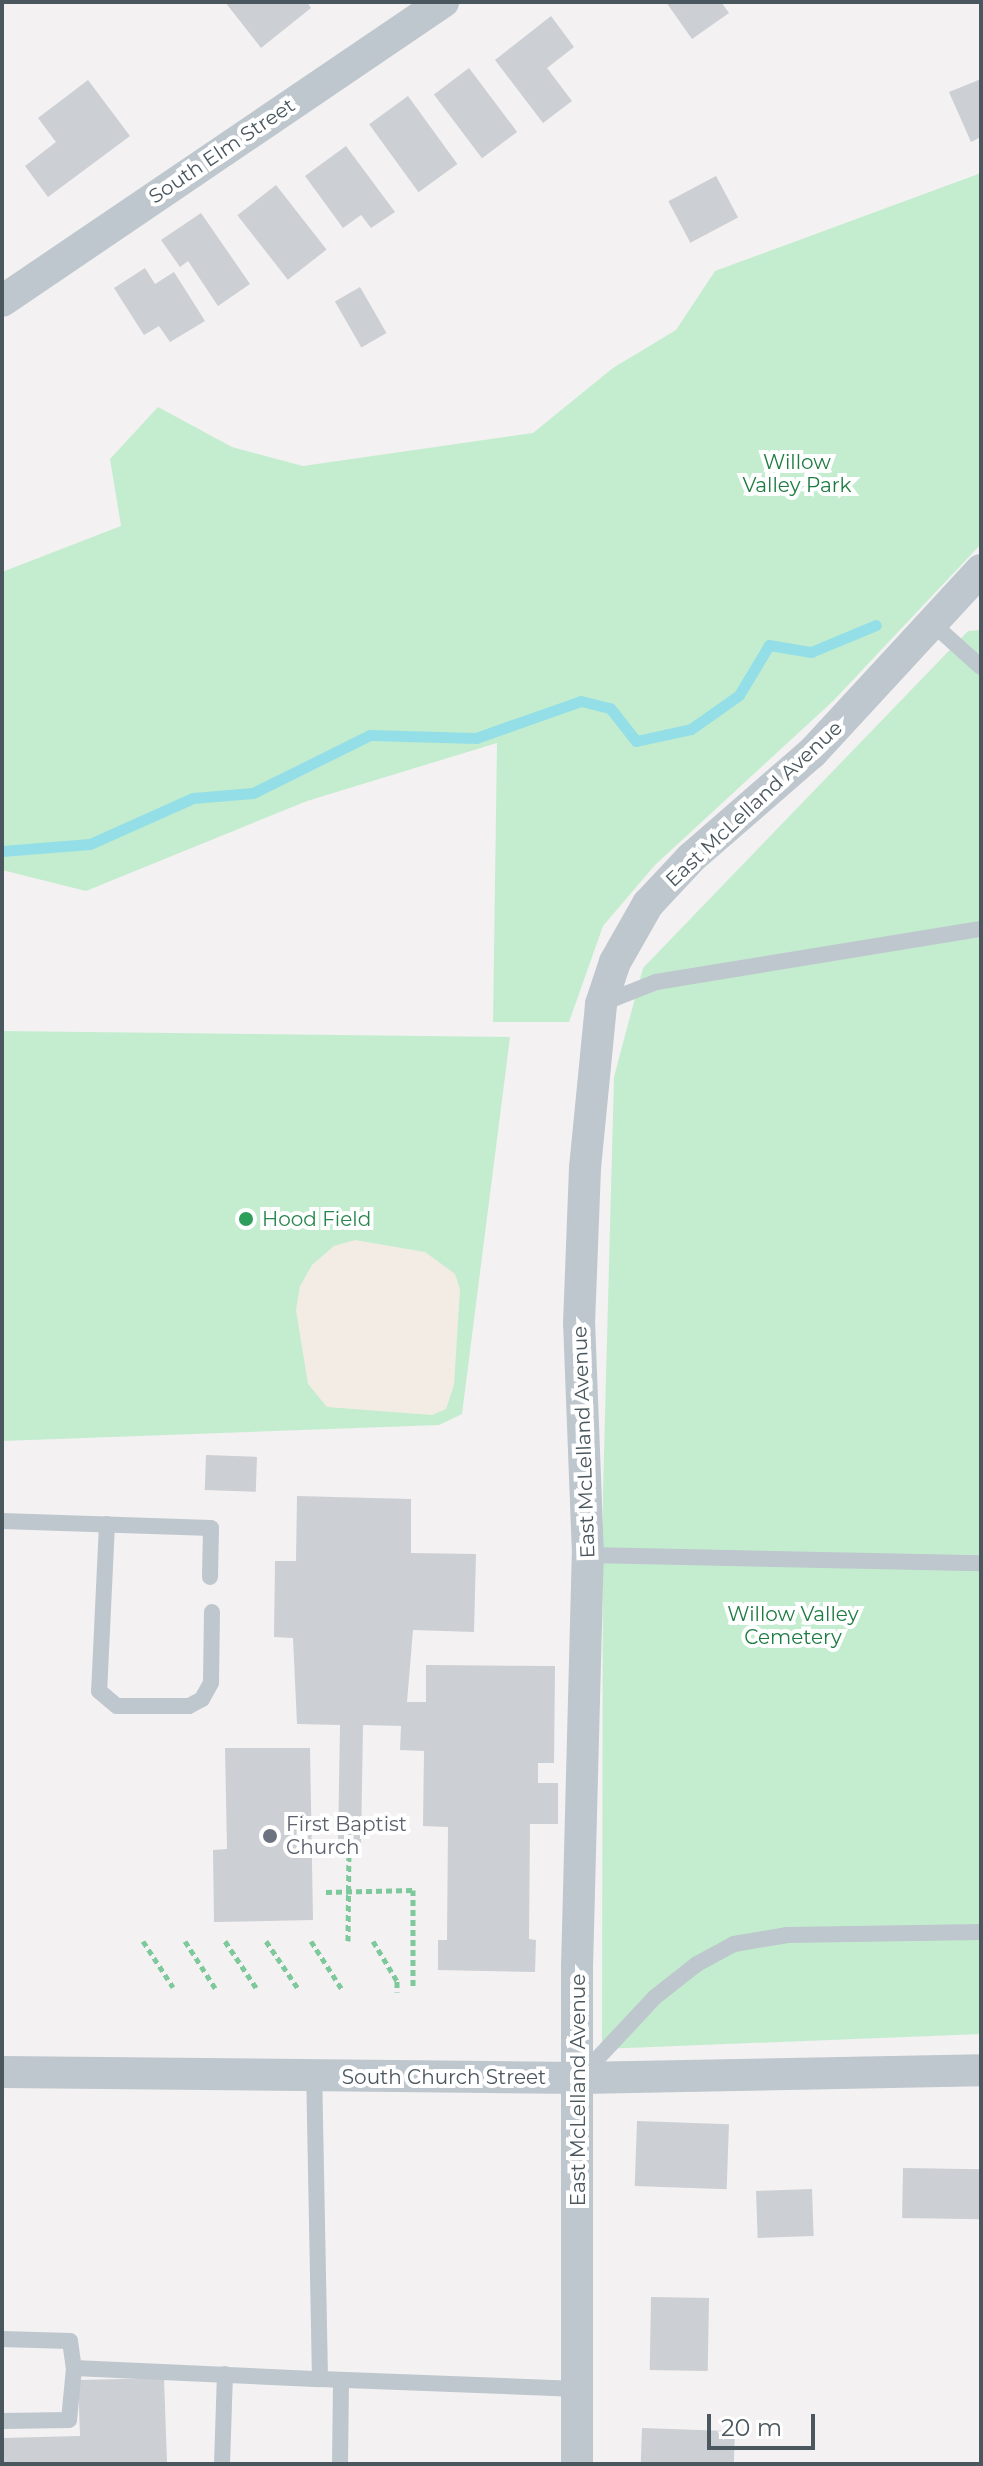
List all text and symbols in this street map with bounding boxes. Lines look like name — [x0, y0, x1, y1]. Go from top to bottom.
street label: South Elm Street — [144, 93, 300, 209]
park label: Willow Valley Park — [742, 451, 852, 498]
street label: East McLelland Avenue — [661, 716, 847, 892]
place label: Hood Field — [262, 1207, 371, 1231]
marker: Hood Field — [237, 1210, 255, 1228]
street label: East McLelland Avenue — [568, 1325, 600, 1559]
park label: Willow Valley Cemetery — [727, 1602, 859, 1649]
place label: First Baptist Church — [286, 1812, 407, 1859]
marker: First Baptist Church — [261, 1827, 279, 1845]
street label: East McLelland Avenue — [566, 1974, 590, 2206]
street label: South Church Street — [342, 2065, 546, 2089]
scale bar — [711, 2398, 819, 2448]
text: 20 m — [721, 2413, 782, 2442]

